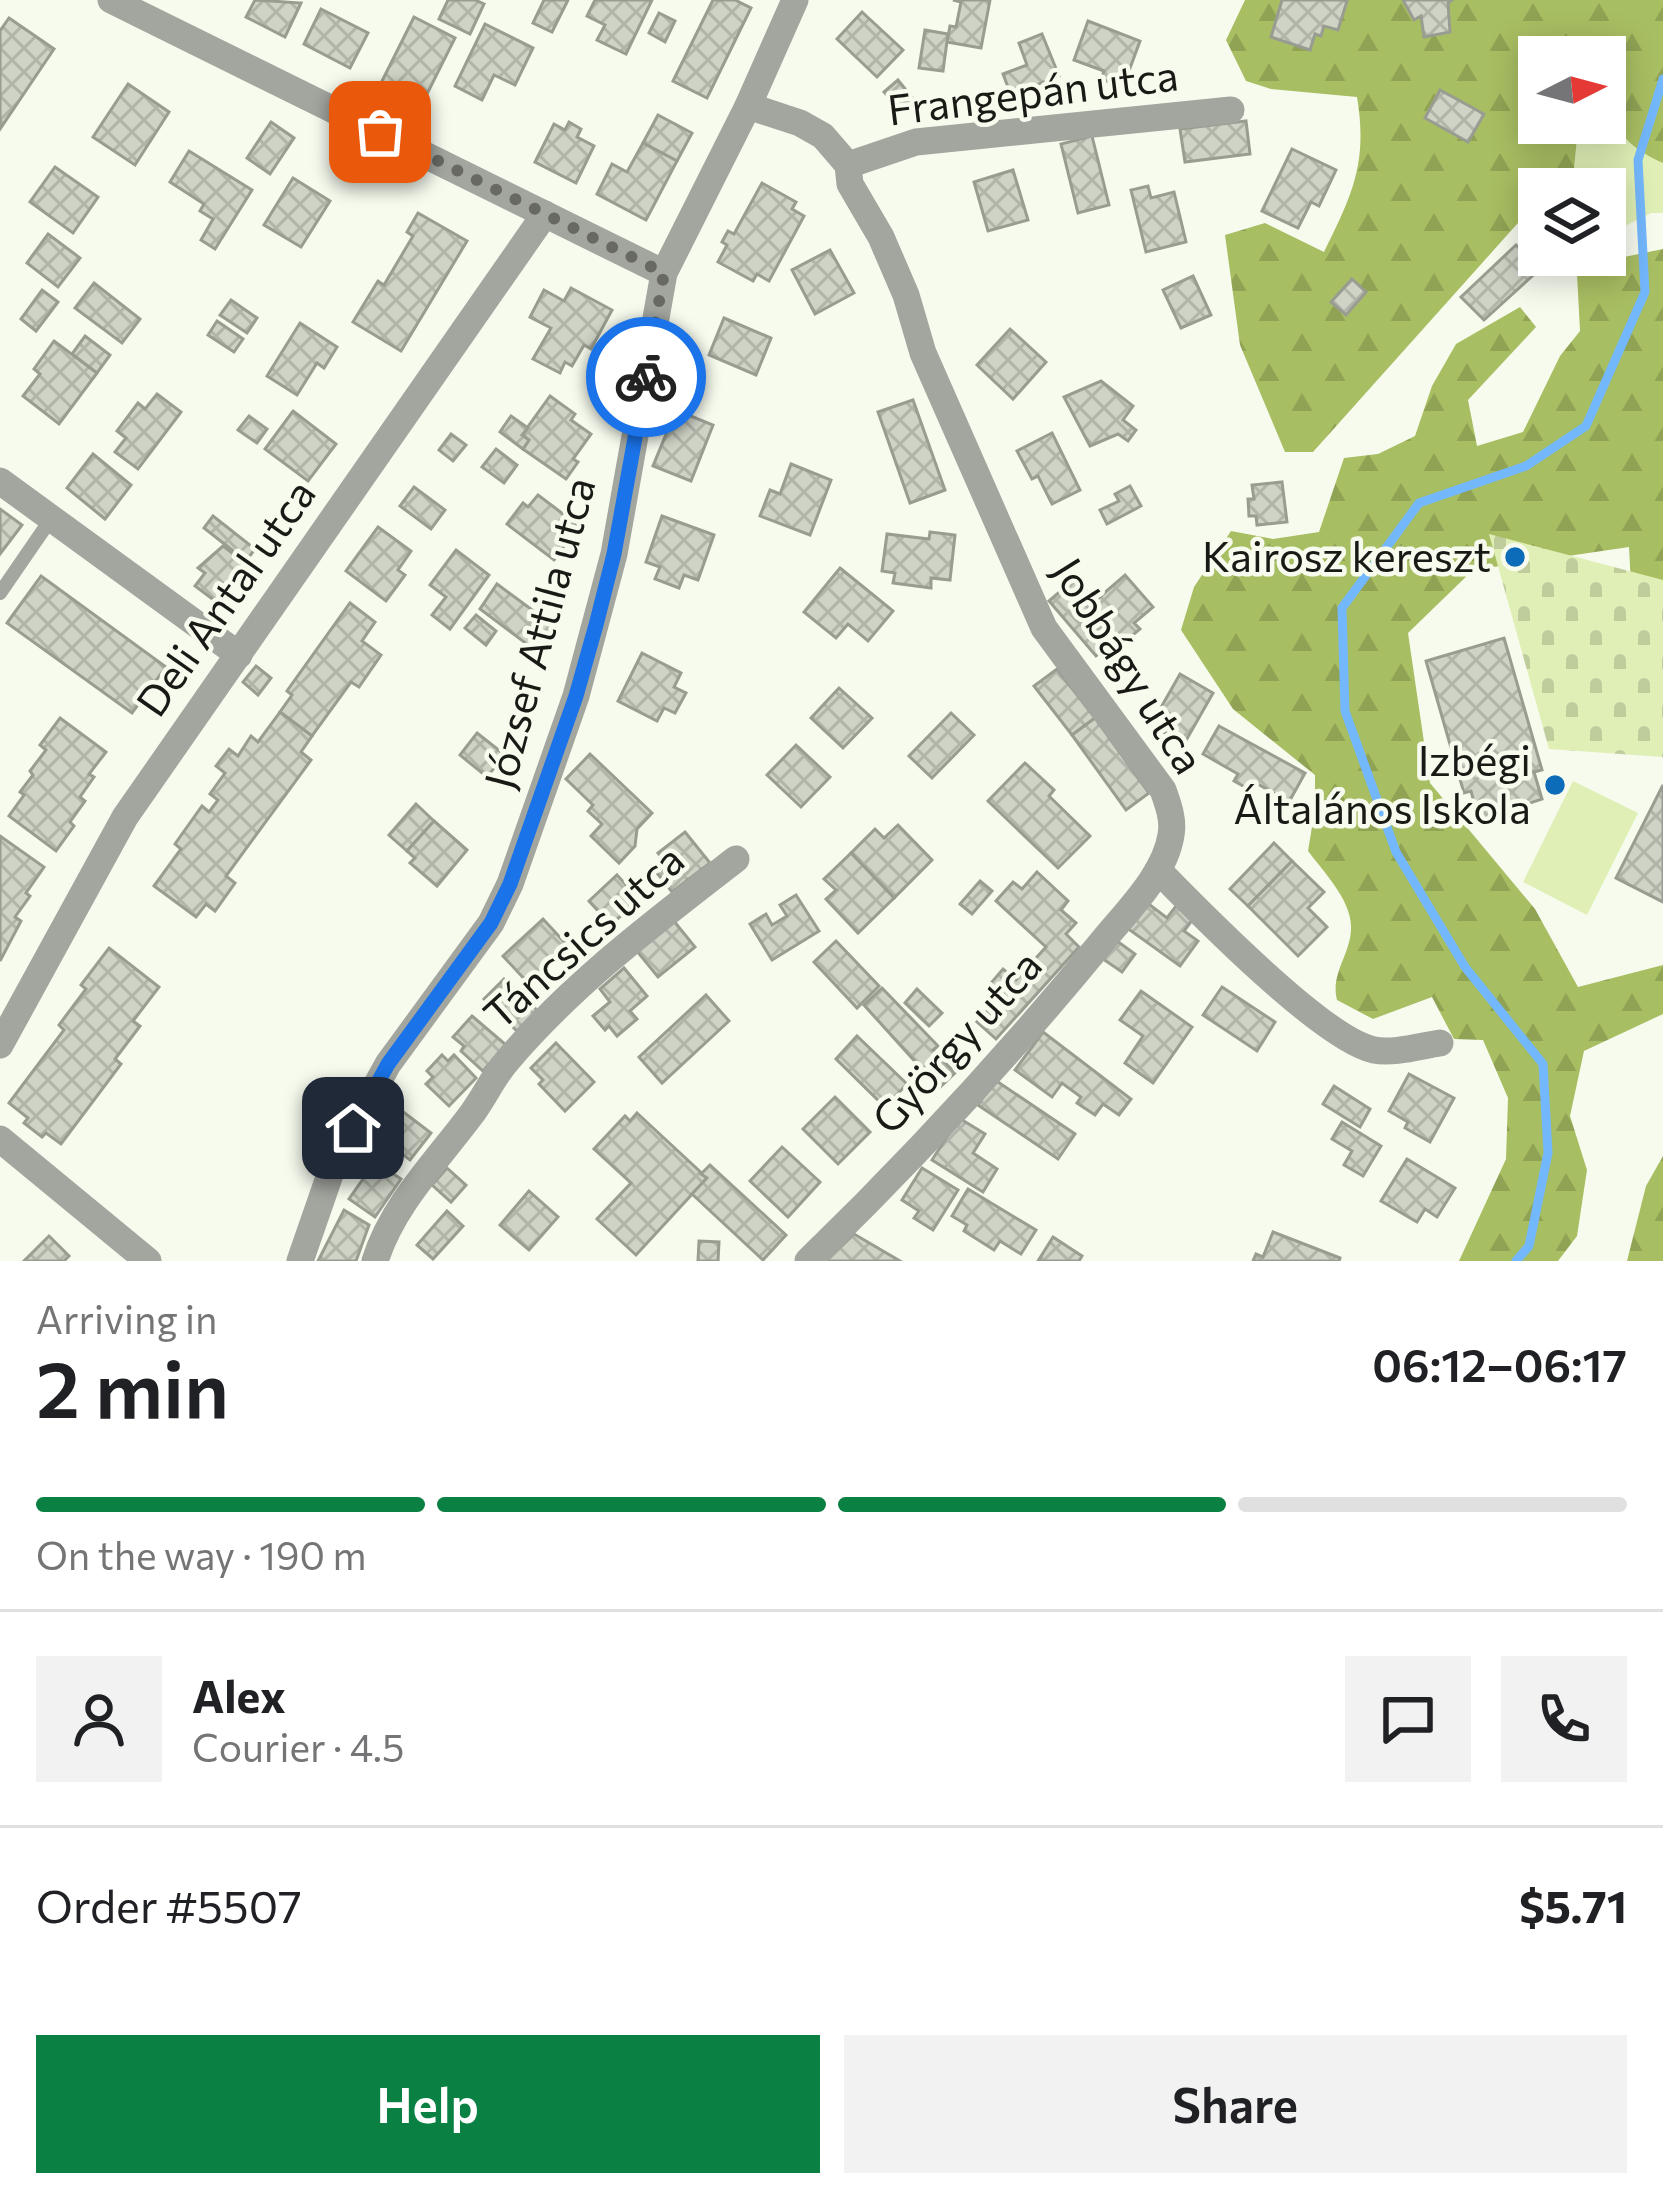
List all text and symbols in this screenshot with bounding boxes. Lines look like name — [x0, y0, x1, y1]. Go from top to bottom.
north arrow — [1518, 36, 1626, 144]
map controls — [1518, 36, 1626, 276]
street label: Frangepán utca — [885, 47, 1181, 135]
pin — [329, 81, 431, 183]
icon: bag — [347, 99, 413, 165]
button: layers — [1518, 168, 1626, 276]
courier — [586, 317, 706, 437]
icon: bike — [613, 344, 679, 410]
street label: Deli Antal utca — [124, 469, 325, 725]
street label: József Attila utca — [472, 471, 605, 794]
place label: Kairosz kereszt — [1202, 529, 1491, 581]
marker: Kairosz kereszt — [1502, 544, 1528, 570]
street label: Jobbágy utca — [1043, 548, 1217, 782]
place label: Izbégi Általános Iskola — [1233, 733, 1531, 833]
marker: Izbégi Általános Iskola — [1542, 772, 1568, 798]
street label: Táncsics utca — [472, 832, 693, 1039]
street label: György utca — [860, 938, 1051, 1143]
pin — [302, 1077, 404, 1179]
icon: home — [320, 1095, 386, 1161]
text: Arriving in — [36, 1294, 217, 1342]
text: 06:12–06:17 — [1372, 1336, 1627, 1391]
text: 2 min — [36, 1339, 229, 1434]
text: On the way · 190 m — [36, 1530, 366, 1578]
button: person — [36, 1656, 162, 1782]
button: chat — [1345, 1656, 1471, 1782]
button: phone — [1501, 1656, 1627, 1782]
text: Alex — [192, 1667, 286, 1722]
text: Courier · 4.5 — [192, 1722, 404, 1770]
text: Order #5507 — [36, 1877, 302, 1932]
text: $5.71 — [1519, 1877, 1627, 1932]
button: Help — [36, 2035, 820, 2173]
button: Share — [844, 2035, 1627, 2173]

